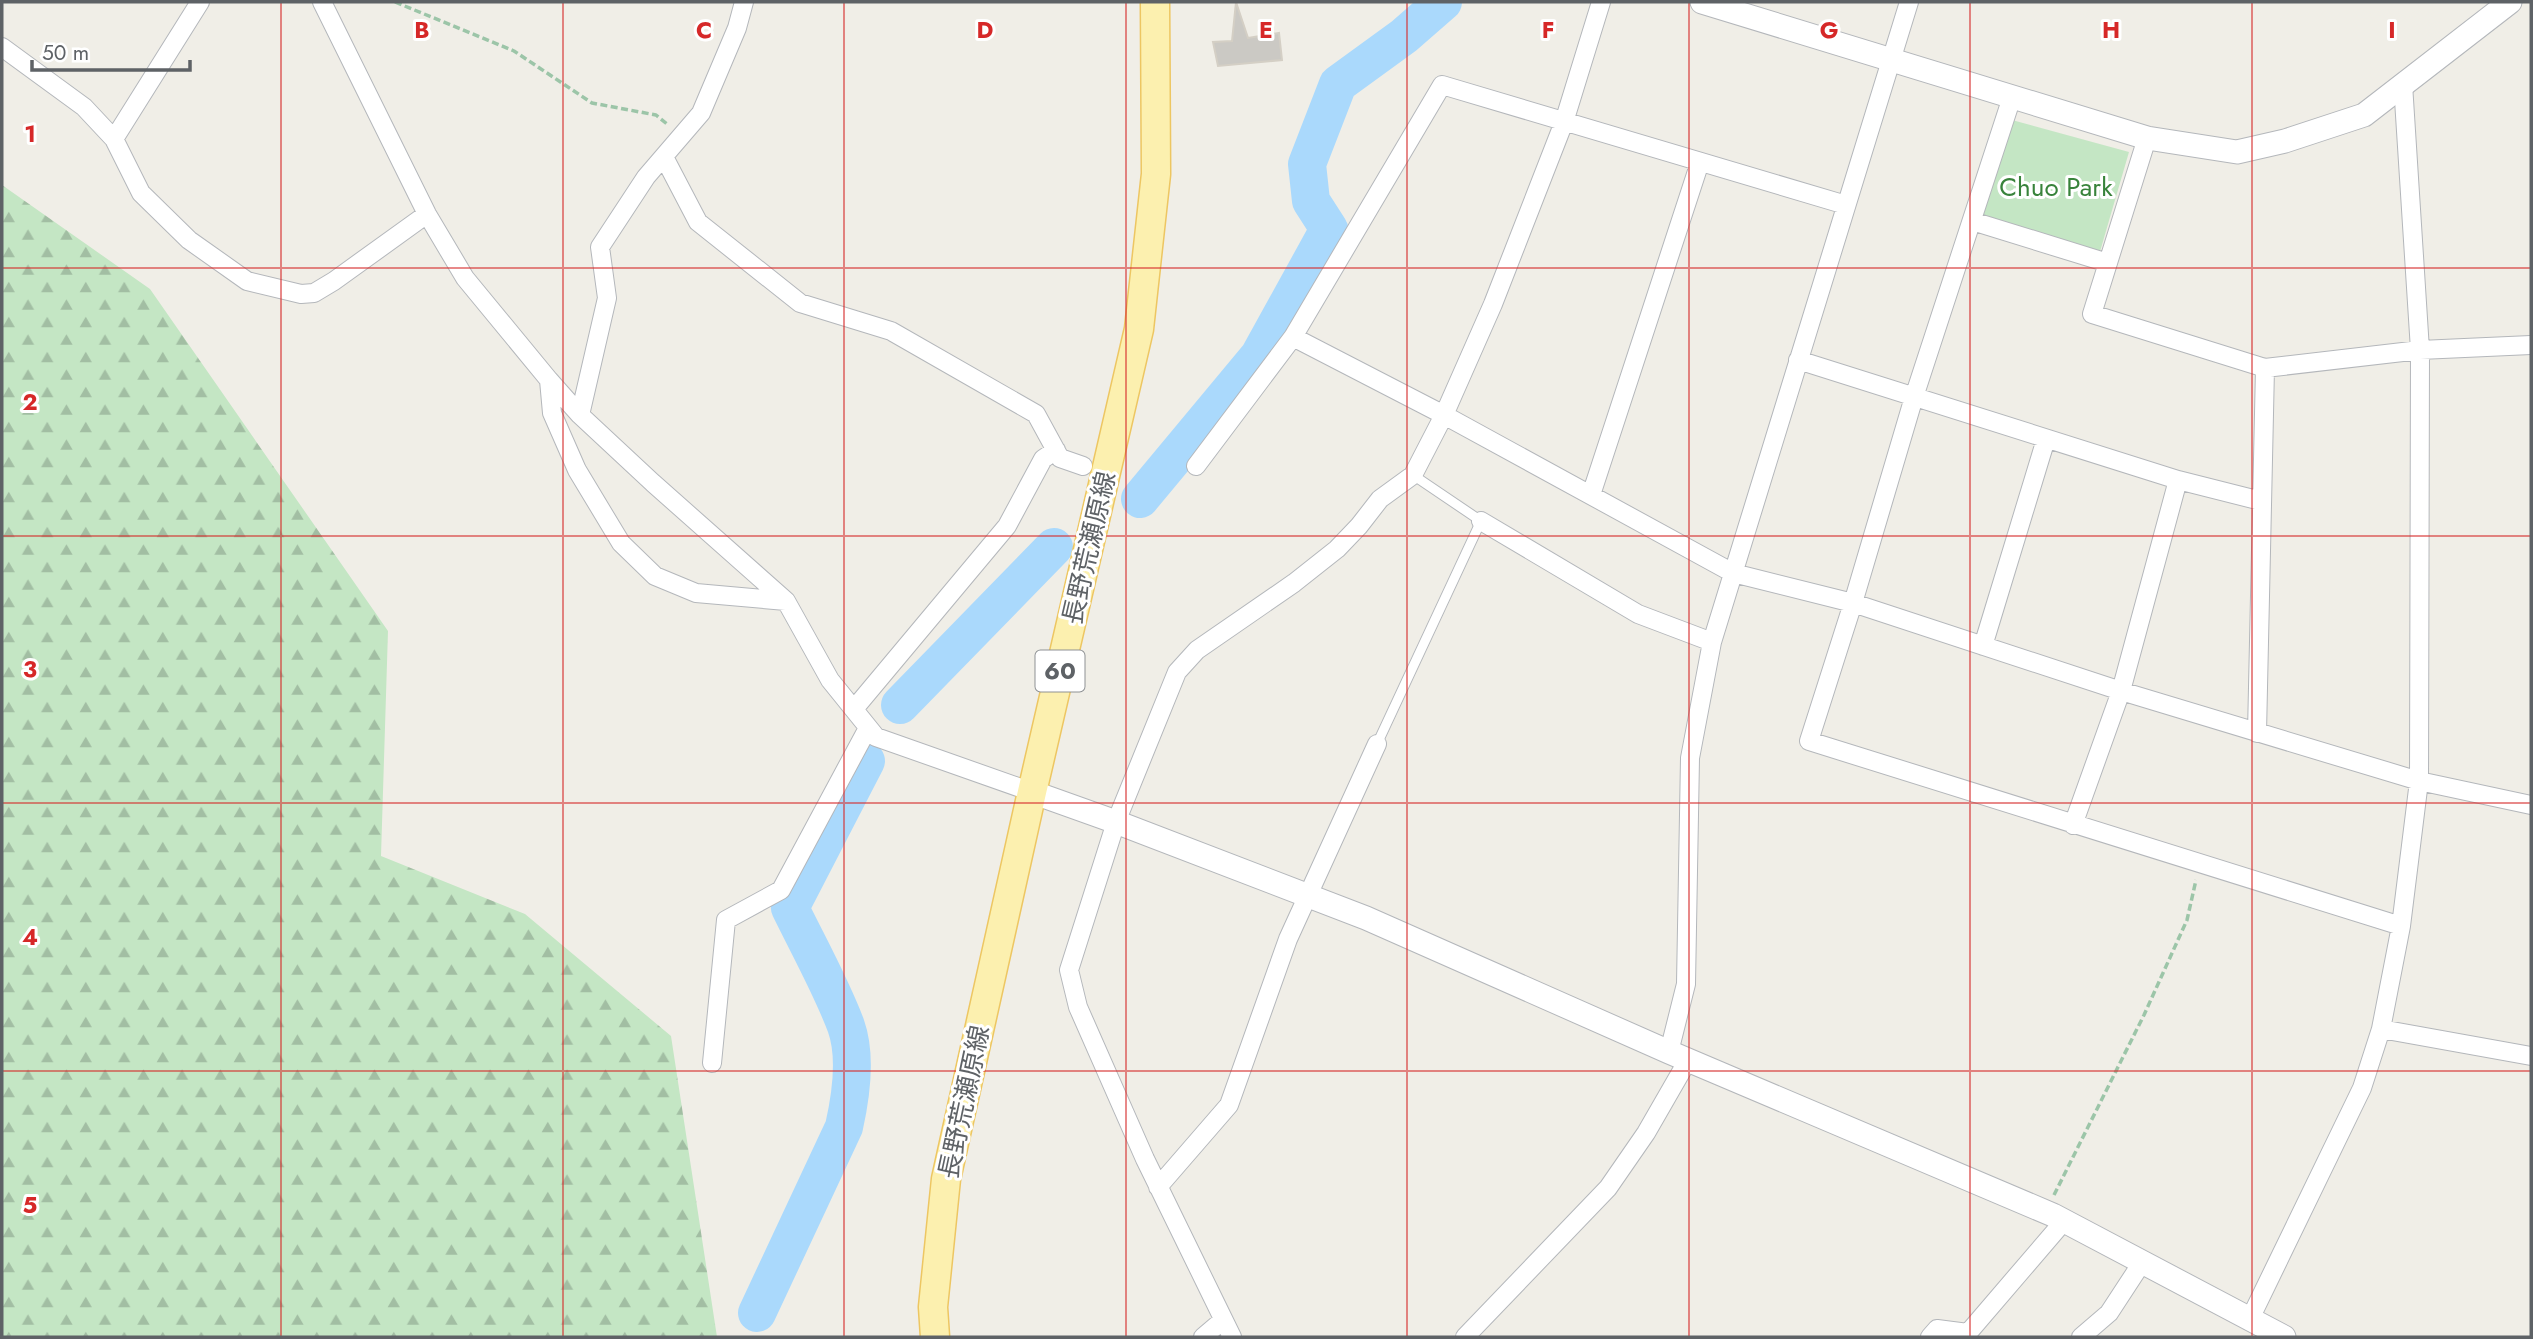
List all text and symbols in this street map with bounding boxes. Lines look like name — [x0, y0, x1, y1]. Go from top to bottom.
text: B — [414, 13, 430, 47]
text: C — [696, 13, 712, 47]
text: D — [977, 13, 994, 47]
text: E — [1259, 13, 1273, 47]
text: F — [1542, 13, 1554, 47]
text: G — [1820, 13, 1838, 47]
text: H — [2102, 13, 2120, 47]
text: I — [2388, 13, 2396, 47]
scale bar — [32, 28, 189, 72]
text: 50 m — [42, 38, 89, 68]
text: 1 — [24, 117, 36, 151]
park label: Chuo Park — [1999, 168, 2113, 206]
text: 2 — [22, 385, 38, 419]
street label: 長野荒瀬原線 — [1053, 468, 1125, 628]
road number: 60 — [1036, 650, 1084, 692]
text: 3 — [23, 652, 37, 686]
text: 4 — [22, 920, 38, 954]
street label: 長野荒瀬原線 — [929, 1022, 999, 1182]
text: 5 — [23, 1188, 37, 1222]

